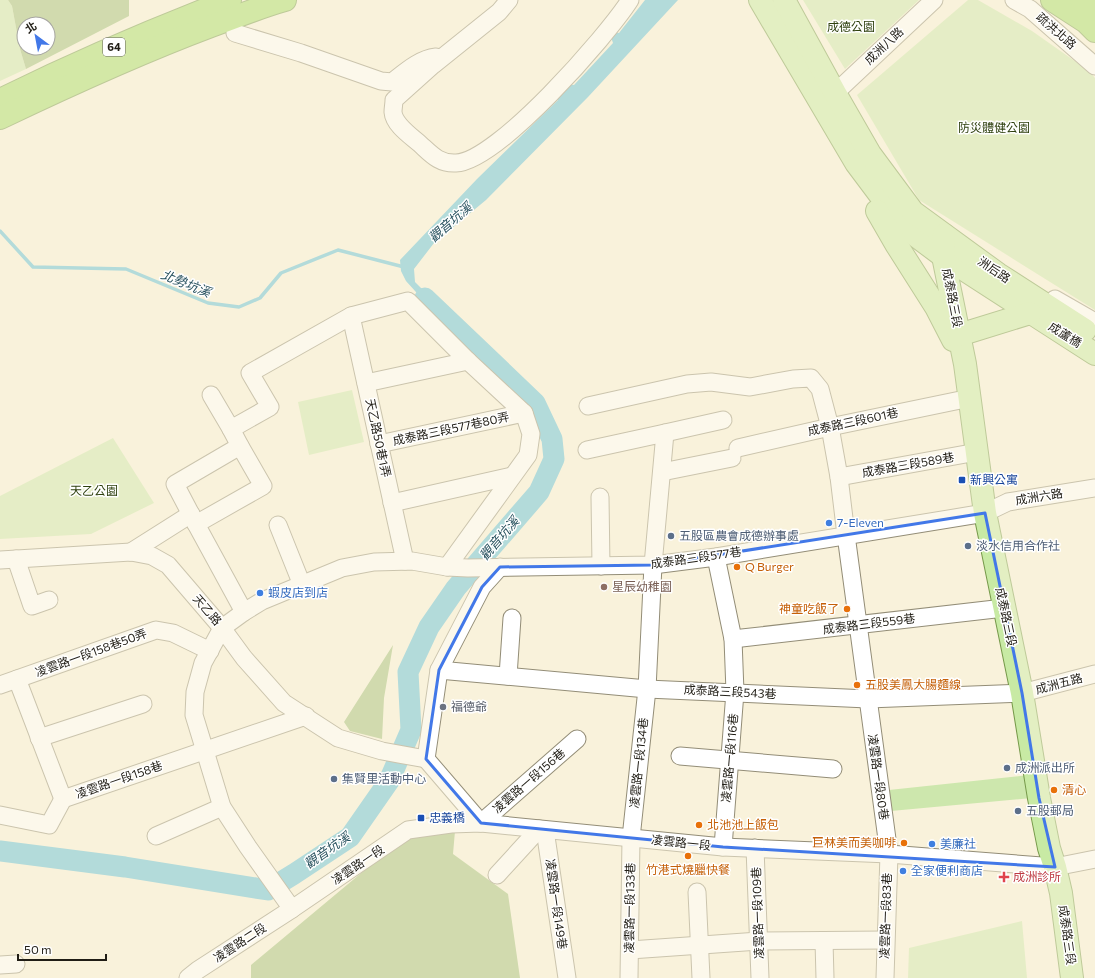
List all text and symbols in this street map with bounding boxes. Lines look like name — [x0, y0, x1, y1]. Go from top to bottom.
street label: 疏洪北路 — [1034, 9, 1079, 51]
north arrow — [16, 16, 56, 56]
text: 北 — [22, 19, 39, 36]
park label: 成德公園 — [827, 19, 875, 33]
street label: 成洲八路 — [861, 24, 906, 67]
road number: 64 — [103, 38, 125, 56]
park label: 防災體健公園 — [958, 120, 1030, 134]
water label: 觀音坑溪 — [425, 198, 476, 245]
street label: 洲后路 — [976, 253, 1013, 285]
water label: 北勢坑溪 — [159, 266, 215, 301]
street label: 成泰路三段 — [940, 267, 966, 329]
street label: 成蘆橋 — [1047, 319, 1085, 350]
street label: 天乙路50巷1弄 — [364, 397, 394, 478]
street label: 成泰路三段601巷 — [806, 405, 899, 437]
street label: 成泰路三段577巷80弄 — [391, 409, 510, 447]
street label: 成泰路三段589巷 — [861, 449, 955, 479]
place label: 新興公寓 — [970, 472, 1018, 486]
marker: 新興公寓 — [957, 475, 967, 485]
park label: 天乙公園 — [70, 483, 118, 497]
street label: 成洲六路 — [1014, 485, 1064, 507]
water label: 觀音坑溪 — [476, 512, 523, 563]
place label: 7-Eleven — [837, 515, 884, 529]
marker: 7-Eleven — [824, 518, 834, 528]
place label: 五股區農會成德辦事處 — [679, 528, 799, 542]
marker: 五股區農會成德辦事處 — [666, 531, 676, 541]
place label: 淡水信用合作社 — [976, 538, 1060, 552]
marker: 淡水信用合作社 — [963, 541, 973, 551]
street label: 成泰路三段577巷 — [650, 544, 742, 570]
place label: Q Burger — [745, 559, 794, 573]
marker: Q Burger — [732, 562, 742, 572]
place label: 星辰幼稚園 — [612, 579, 672, 593]
marker: 星辰幼稚園 — [599, 582, 609, 592]
place label: 蝦皮店到店 — [268, 585, 328, 599]
street label: 成泰路三段 — [994, 586, 1020, 648]
marker: 蝦皮店到店 — [255, 588, 265, 598]
street label: 天乙路 — [191, 591, 225, 628]
place label: 神童吃飯了 — [779, 601, 839, 615]
marker: 神童吃飯了 — [842, 604, 852, 614]
street label: 成泰路三段559巷 — [822, 610, 916, 636]
street label: 凌雲路一段158巷50弄 — [33, 625, 149, 679]
street label: 成洲五路 — [1034, 670, 1084, 696]
place label: 五股美鳳大腸麵線 — [865, 677, 961, 691]
marker: 五股美鳳大腸麵線 — [852, 680, 862, 690]
street label: 成泰路三段543巷 — [683, 682, 777, 700]
place label: 福德爺 — [451, 699, 487, 713]
marker: 福德爺 — [438, 702, 448, 712]
street label: 凌雲路一段116巷 — [718, 713, 740, 803]
street label: 凌雲路一段134巷 — [626, 717, 650, 809]
street label: 凌雲路一段80巷 — [866, 733, 892, 821]
street label: 凌雲路一段156巷 — [489, 745, 567, 815]
street label: 凌雲路一段158巷 — [73, 758, 164, 801]
place label: 成洲派出所 — [1015, 760, 1075, 774]
marker: 成洲派出所 — [1002, 763, 1012, 773]
place label: 集賢里活動中心 — [342, 771, 426, 785]
marker: 集賢里活動中心 — [329, 774, 339, 784]
place label: 清心 — [1062, 782, 1086, 796]
marker: 清心 — [1049, 785, 1059, 795]
place label: 五股郵局 — [1026, 803, 1074, 817]
marker: 五股郵局 — [1013, 806, 1023, 816]
place label: 忠義橋 — [429, 810, 465, 824]
marker: 忠義橋 — [416, 813, 426, 823]
place label: 北池池上飯包 — [707, 817, 779, 831]
marker: 北池池上飯包 — [694, 820, 704, 830]
water label: 觀音坑溪 — [301, 827, 355, 871]
street label: 凌雲路一段 — [651, 832, 712, 852]
place label: 巨林美而美咖啡 — [812, 835, 896, 849]
place label: 美廉社 — [940, 836, 976, 850]
marker: 巨林美而美咖啡 — [899, 838, 909, 848]
marker: 美廉社 — [927, 839, 937, 849]
street label: 凌雲路一段 — [329, 842, 386, 887]
marker: 竹港式燒臘快餐 — [683, 851, 693, 861]
street label: 凌雲路一段149巷 — [544, 858, 570, 950]
street label: 凌雲路一段133巷 — [621, 862, 637, 953]
place label: 竹港式燒臘快餐 — [646, 862, 730, 876]
place label: 全家便利商店 — [911, 863, 983, 877]
marker: 全家便利商店 — [898, 866, 908, 876]
street label: 凌雲路一段109巷 — [748, 867, 766, 959]
place label: 成洲診所 — [1013, 869, 1061, 883]
marker: 成洲診所 — [998, 871, 1010, 883]
street label: 凌雲路一段83巷 — [877, 873, 893, 959]
street label: 成泰路三段 — [1057, 904, 1079, 966]
street label: 凌雲路二段 — [210, 920, 268, 964]
scale bar — [18, 936, 106, 962]
text: 50 m — [24, 942, 52, 956]

